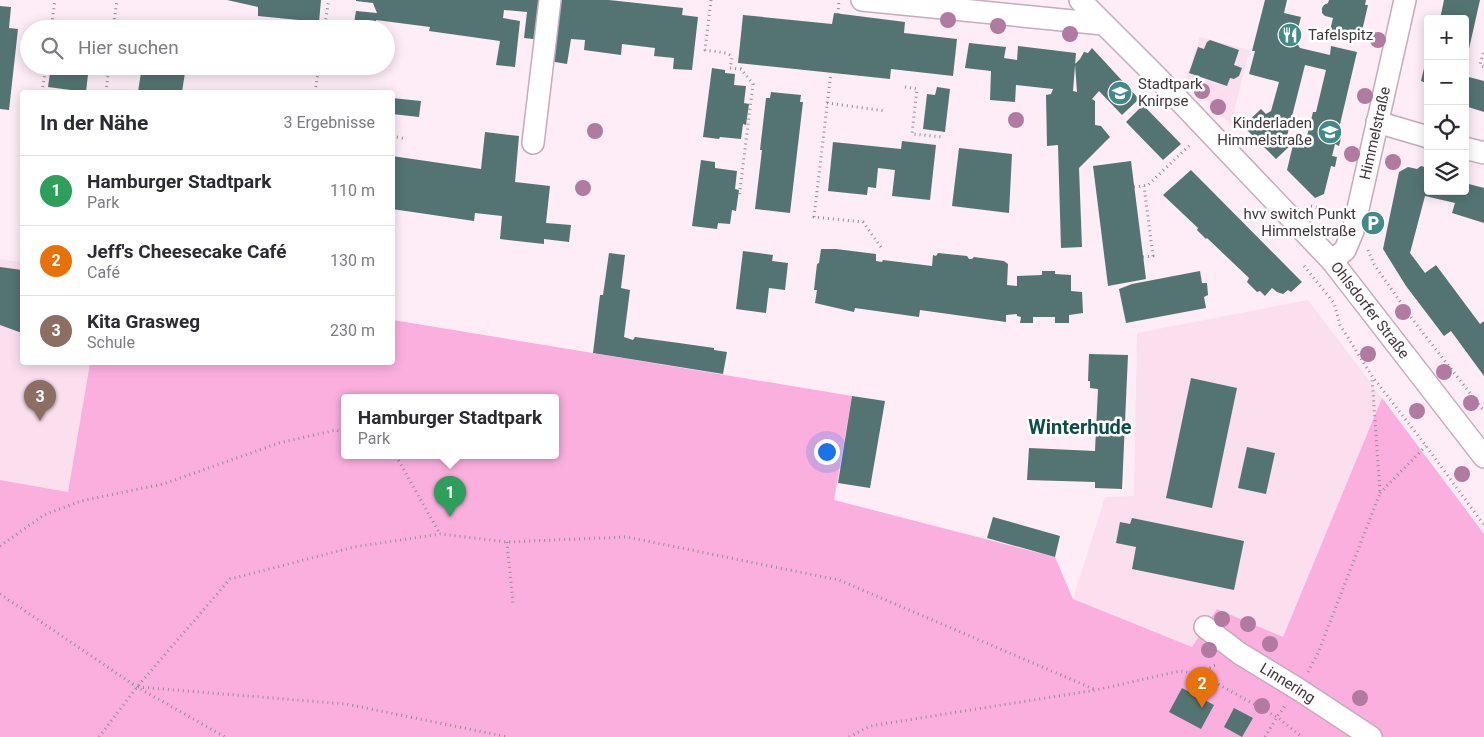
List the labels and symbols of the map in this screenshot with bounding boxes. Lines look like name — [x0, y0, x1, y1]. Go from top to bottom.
restaurant icon: Tafelspitz — [1277, 22, 1303, 48]
place label: Tafelspitz — [1308, 26, 1373, 44]
place label: Stadtpark Knirpse — [1138, 75, 1203, 110]
school or university icon: Stadtpark Knirpse — [1107, 80, 1133, 106]
street label: Himmelstraße — [1356, 85, 1394, 181]
place label: Kinderladen Himmelstraße — [1217, 114, 1312, 149]
school or university icon: Kinderladen Himmelstraße — [1317, 119, 1343, 145]
place label: hvv switch Punkt Himmelstraße — [1244, 205, 1356, 240]
parking icon: hvv switch Punkt Himmelstraße — [1360, 210, 1386, 236]
street label: Ohlsdorfer Straße — [1327, 258, 1413, 362]
pin: 3 — [24, 380, 56, 421]
district label: Winterhude — [1028, 415, 1132, 439]
your location — [814, 439, 840, 465]
pin: 1 — [434, 476, 466, 517]
street label: Linnering — [1257, 659, 1319, 707]
pin: 2 — [1186, 667, 1218, 708]

